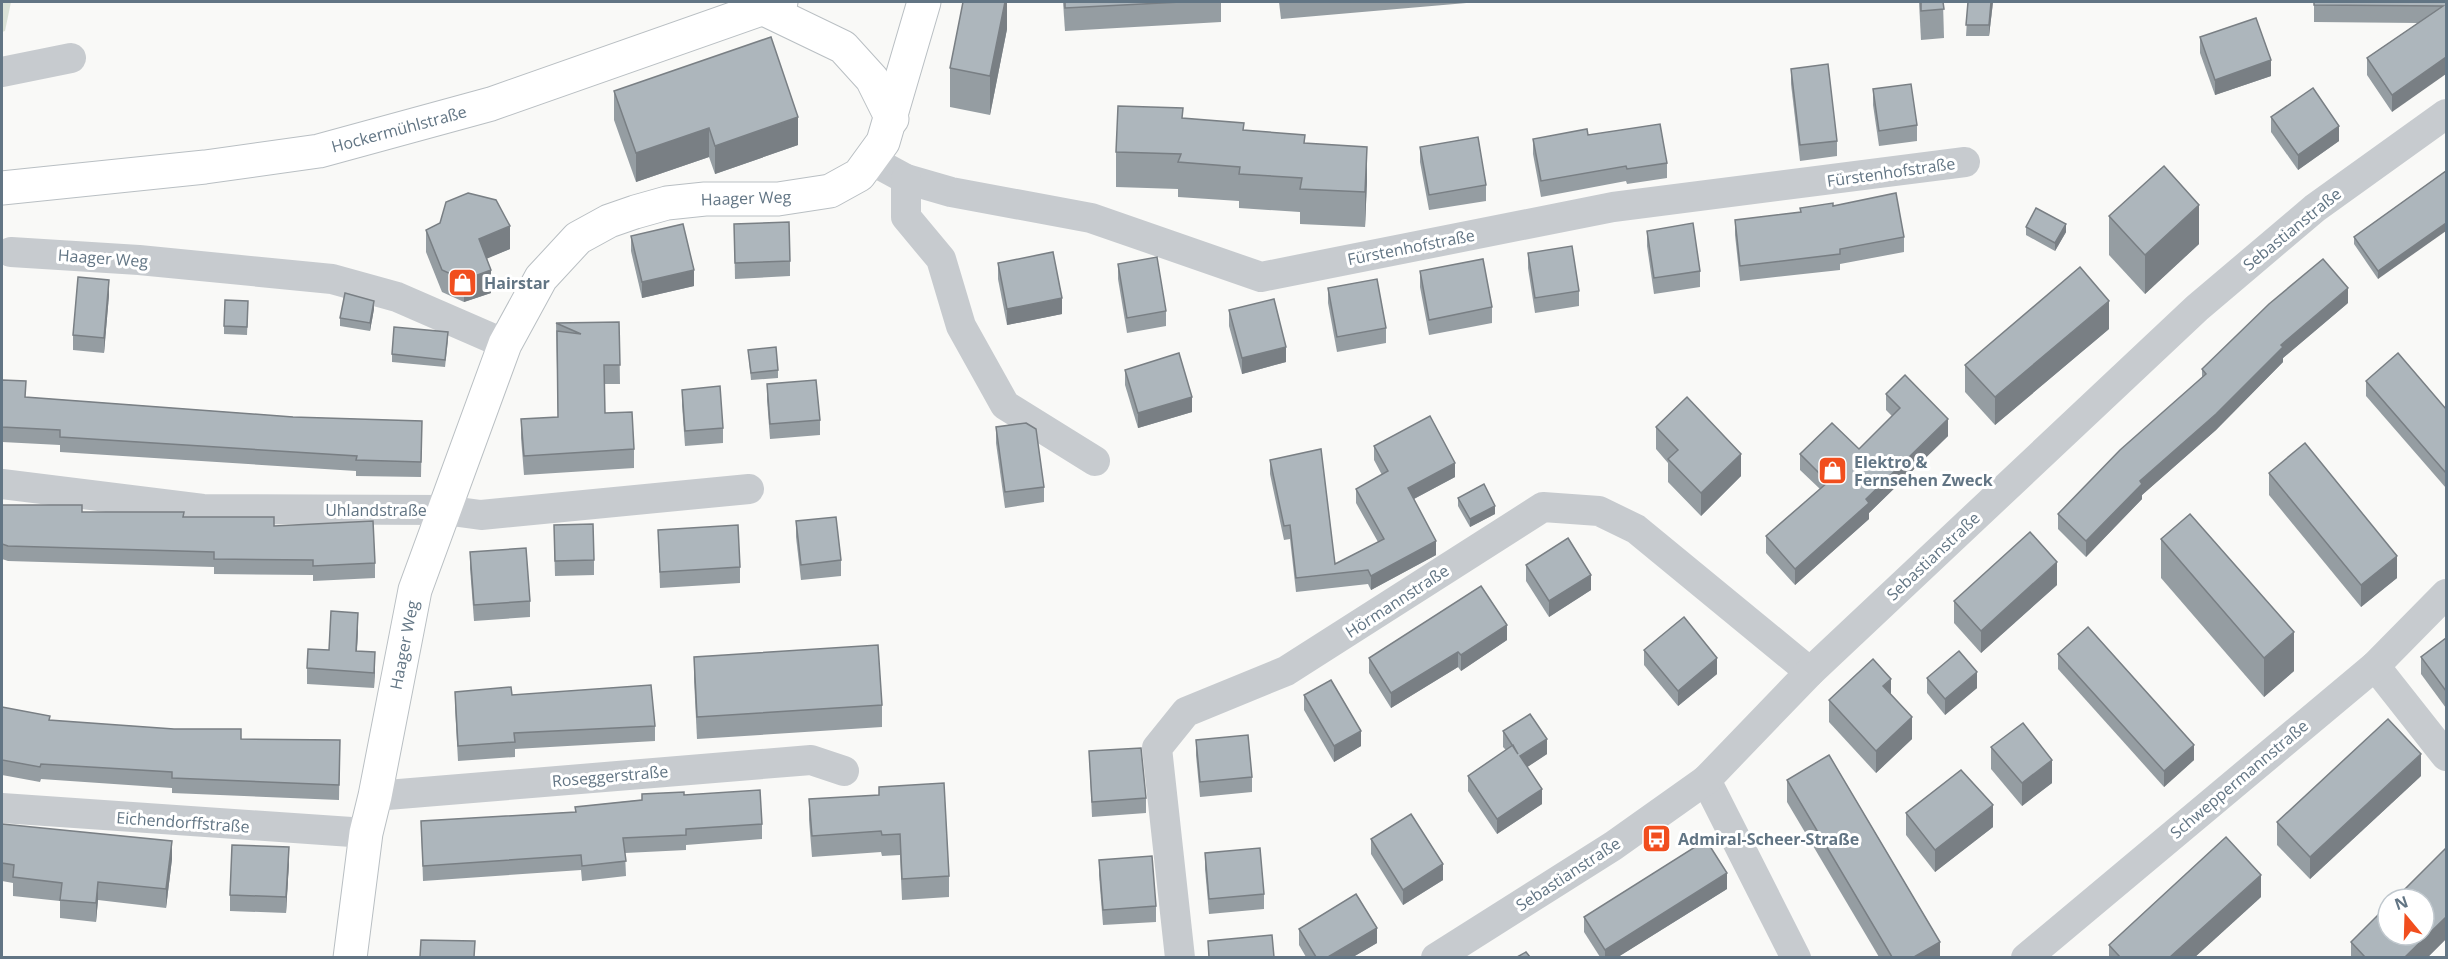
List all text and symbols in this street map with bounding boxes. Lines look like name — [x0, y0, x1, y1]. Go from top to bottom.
street label: Hockermühlstraße — [329, 100, 469, 158]
street label: Fürstenhofstraße — [1825, 152, 1957, 192]
street label: Sebastianstraße — [2238, 183, 2346, 275]
street label: Haager Weg — [700, 185, 792, 211]
street label: Fürstenhofstraße — [1345, 224, 1477, 270]
street label: Haager Weg — [57, 244, 149, 272]
shop icon: Hairstar — [447, 267, 479, 299]
place label: Hairstar — [484, 272, 550, 294]
place label: Elektro & Fernsehen Zweck — [1854, 451, 1993, 491]
shop icon: Elektro & Fernsehen Zweck — [1817, 455, 1849, 487]
street label: Uhlandstraße — [325, 499, 427, 521]
street label: Sebastianstraße — [1882, 507, 1984, 605]
street label: Hörmannstraße — [1341, 559, 1453, 643]
street label: Haager Weg — [385, 598, 423, 691]
street label: Schweppermannstraße — [2165, 715, 2313, 843]
street label: Roseggerstraße — [551, 760, 669, 792]
street label: Eichendorffstraße — [116, 806, 250, 838]
bus stop icon: Admiral-Scheer-Straße — [1641, 823, 1673, 855]
place label: Admiral-Scheer-Straße — [1678, 828, 1859, 850]
street label: Sebastianstraße — [1512, 832, 1624, 916]
north arrow — [2376, 887, 2436, 947]
text: N — [2391, 890, 2411, 915]

